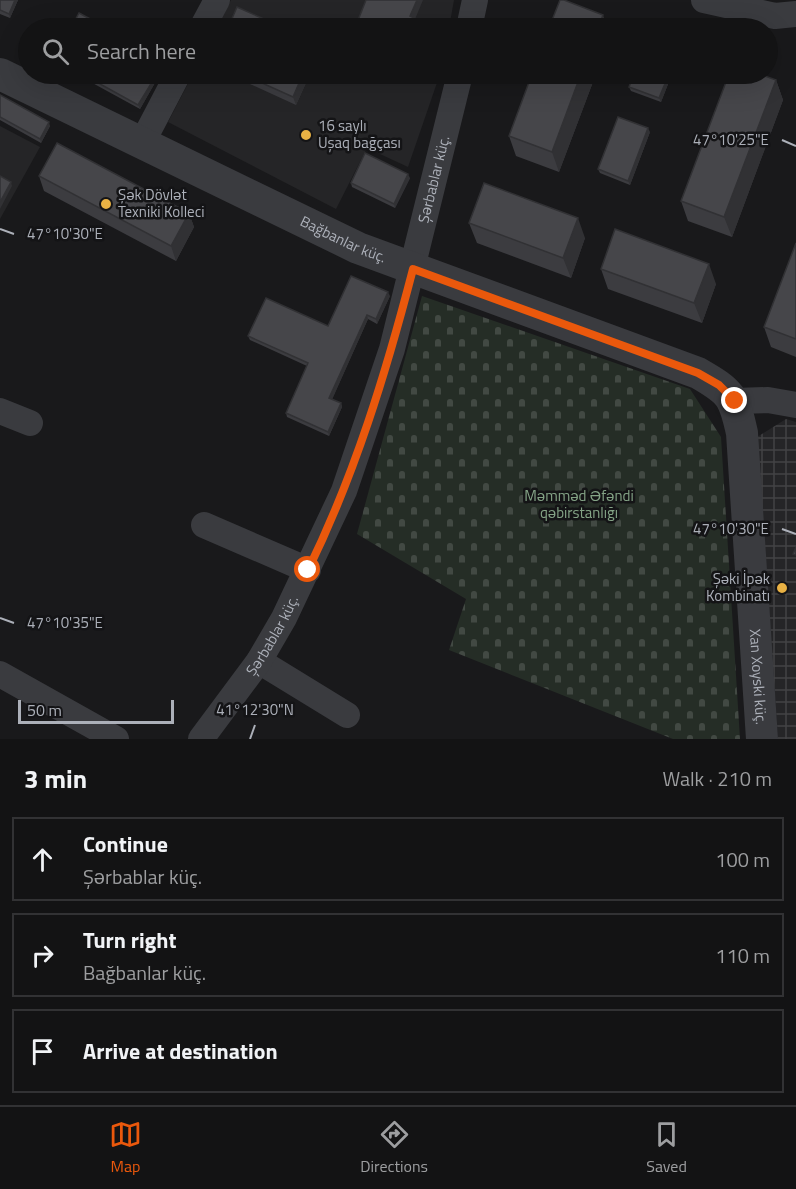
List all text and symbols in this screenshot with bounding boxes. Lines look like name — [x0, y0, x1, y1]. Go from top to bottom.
search box — [18, 18, 778, 84]
text: Search here — [87, 34, 196, 68]
icon: search — [39, 35, 72, 68]
place label: 16 saylı Uşaq bağçası — [318, 114, 401, 154]
marker: 16 saylı Uşaq bağçası — [299, 128, 313, 142]
text: 47°10'25"E — [693, 128, 769, 151]
street label: Şərbablar küç. — [412, 133, 455, 225]
place label: Şək Dövlət Texniki Kolleci — [118, 183, 205, 223]
marker: Şək Dövlət Texniki Kolleci — [99, 197, 113, 211]
street label: Bağbanlar küç. — [296, 210, 390, 268]
text: 47°10'30"E — [27, 222, 103, 245]
route end — [721, 387, 747, 413]
park label: Məmməd Əfəndi qəbirstanlığı — [524, 484, 634, 524]
text: 47°10'30"E — [693, 517, 769, 540]
route start — [294, 556, 320, 582]
place label: Şəki İpək Kombinatı — [706, 567, 770, 607]
marker: Şəki İpək Kombinatı — [775, 581, 789, 595]
street label: Şərbablar küç. — [240, 591, 304, 680]
text: 47°10'35"E — [27, 611, 103, 634]
street label: Xan Xoyski küç. — [744, 628, 773, 725]
scale bar — [18, 697, 174, 724]
text: 50 m — [27, 698, 62, 722]
text: 41°12'30"N — [216, 698, 294, 721]
text: 3 min — [24, 759, 87, 798]
text: Walk · 210 m — [663, 763, 772, 794]
text: Continue — [83, 827, 168, 861]
icon: ahead — [26, 843, 59, 876]
text: 100 m — [715, 844, 770, 875]
text: Şərbablar küç. — [83, 861, 202, 892]
text: Turn right — [83, 923, 177, 957]
icon: right — [26, 939, 59, 972]
text: 110 m — [715, 940, 770, 971]
text: Bağbanlar küç. — [83, 957, 206, 988]
text: Arrive at destination — [83, 1034, 278, 1068]
icon: arrive — [26, 1035, 59, 1068]
tab: Map — [109, 1118, 142, 1178]
tab: Directions — [360, 1118, 428, 1178]
tab: Saved — [646, 1118, 687, 1178]

